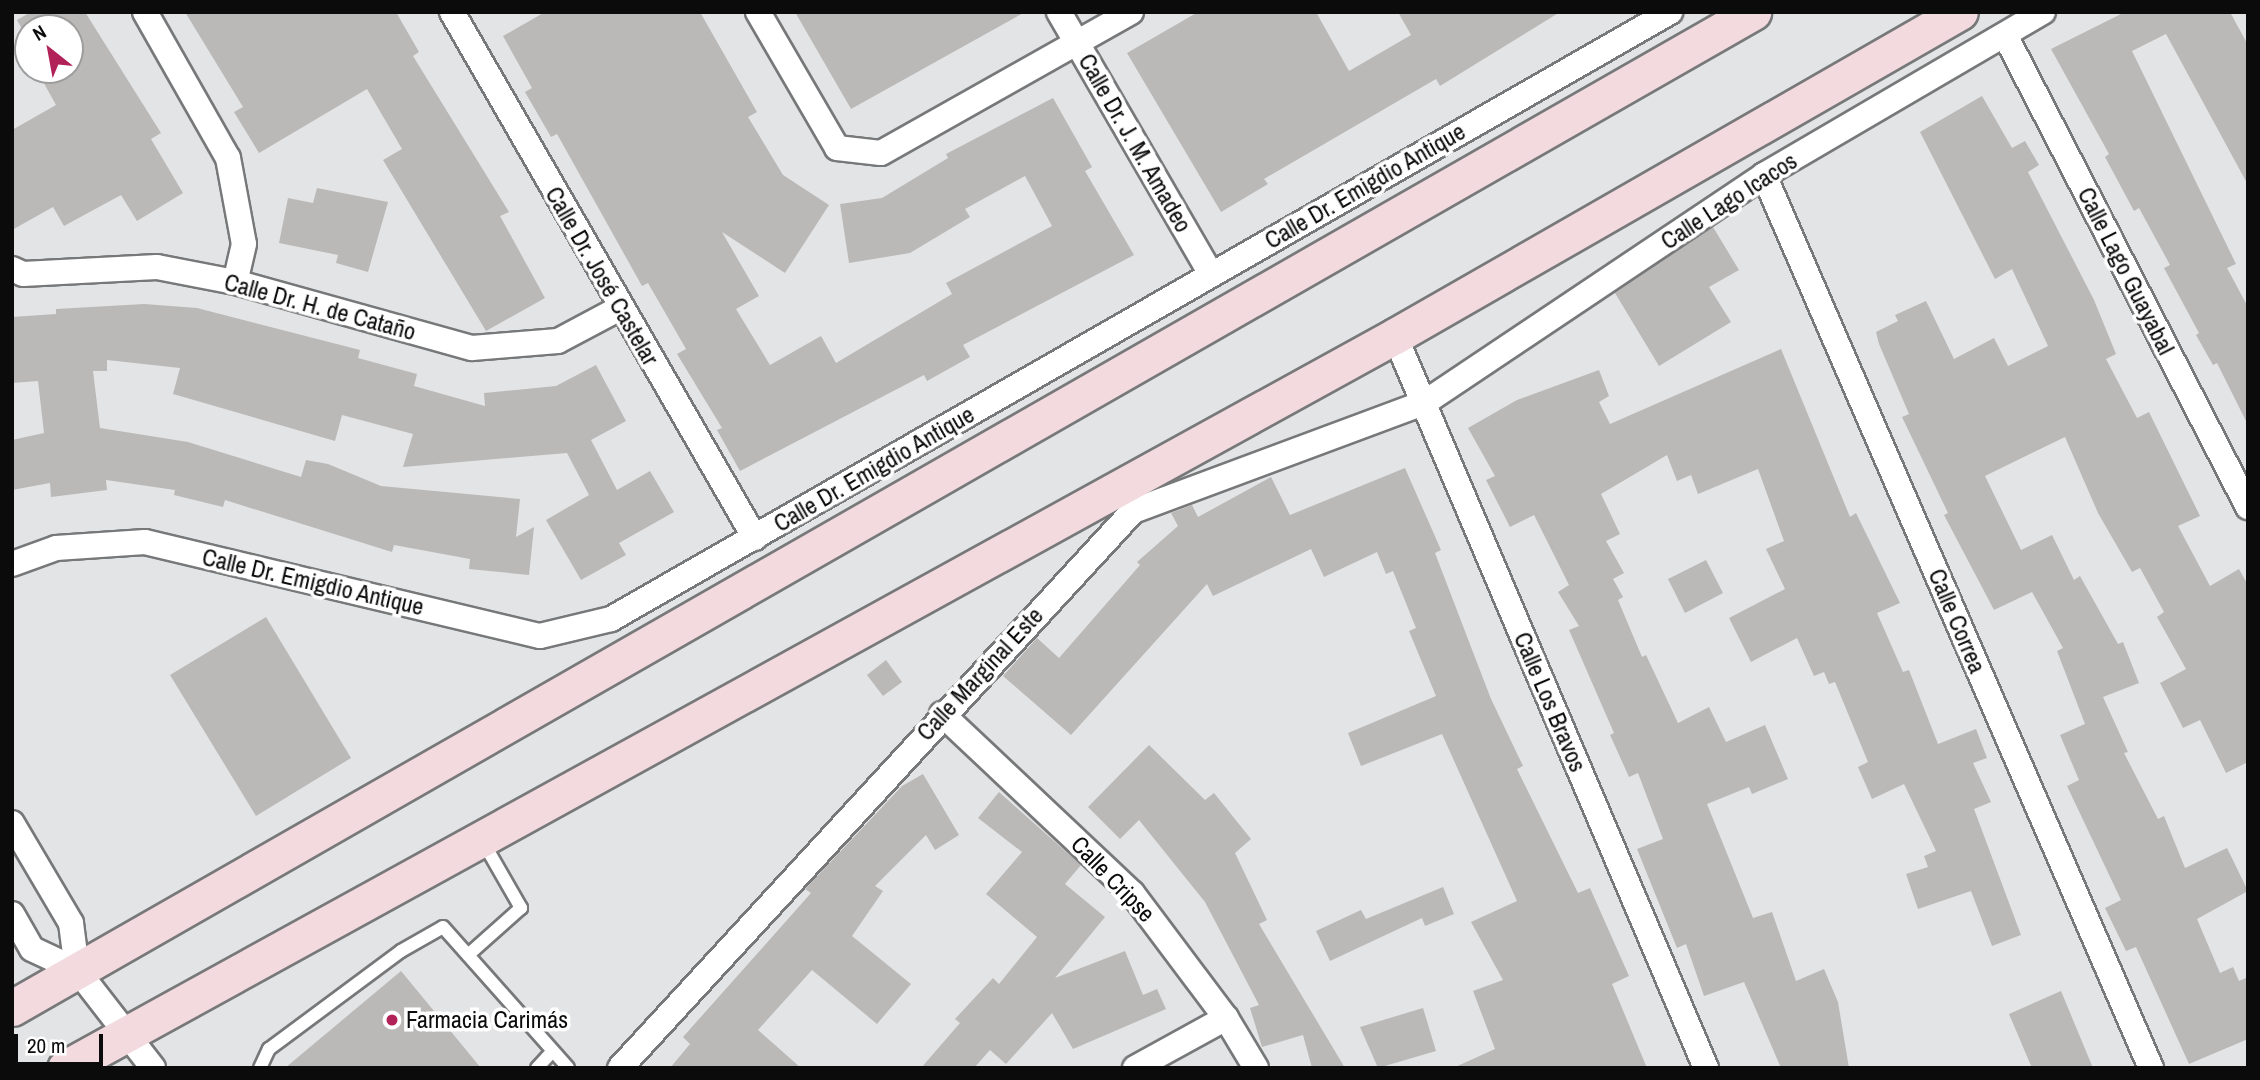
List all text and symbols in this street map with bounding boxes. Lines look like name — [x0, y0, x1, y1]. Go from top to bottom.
north arrow — [14, 14, 84, 84]
text: N — [28, 19, 51, 47]
street label: Calle Dr. J. M. Amadeo — [1072, 48, 1198, 238]
street label: Calle Dr. Emigdio Antique — [1259, 117, 1471, 255]
street label: Calle Lago Icacos — [1656, 146, 1802, 256]
street label: Calle Dr. José Castelar — [539, 182, 665, 370]
street label: Calle Lago Guayabal — [2071, 183, 2181, 359]
street label: Calle Dr. H. de Cataño — [221, 268, 419, 346]
street label: Calle Dr. Emigdio Antique — [768, 400, 980, 538]
street label: Calle Dr. Emigdio Antique — [199, 542, 427, 622]
street label: Calle Correa — [1922, 565, 1992, 677]
street label: Calle Marginal Este — [911, 601, 1049, 747]
street label: Calle Los Bravos — [1508, 628, 1592, 776]
street label: Calle Cripse — [1065, 830, 1161, 928]
place label: Farmacia Carimás — [406, 1006, 568, 1034]
marker: Farmacia Carimás — [384, 1012, 400, 1028]
scale bar — [18, 1020, 107, 1064]
text: 20 m — [27, 1031, 65, 1060]

